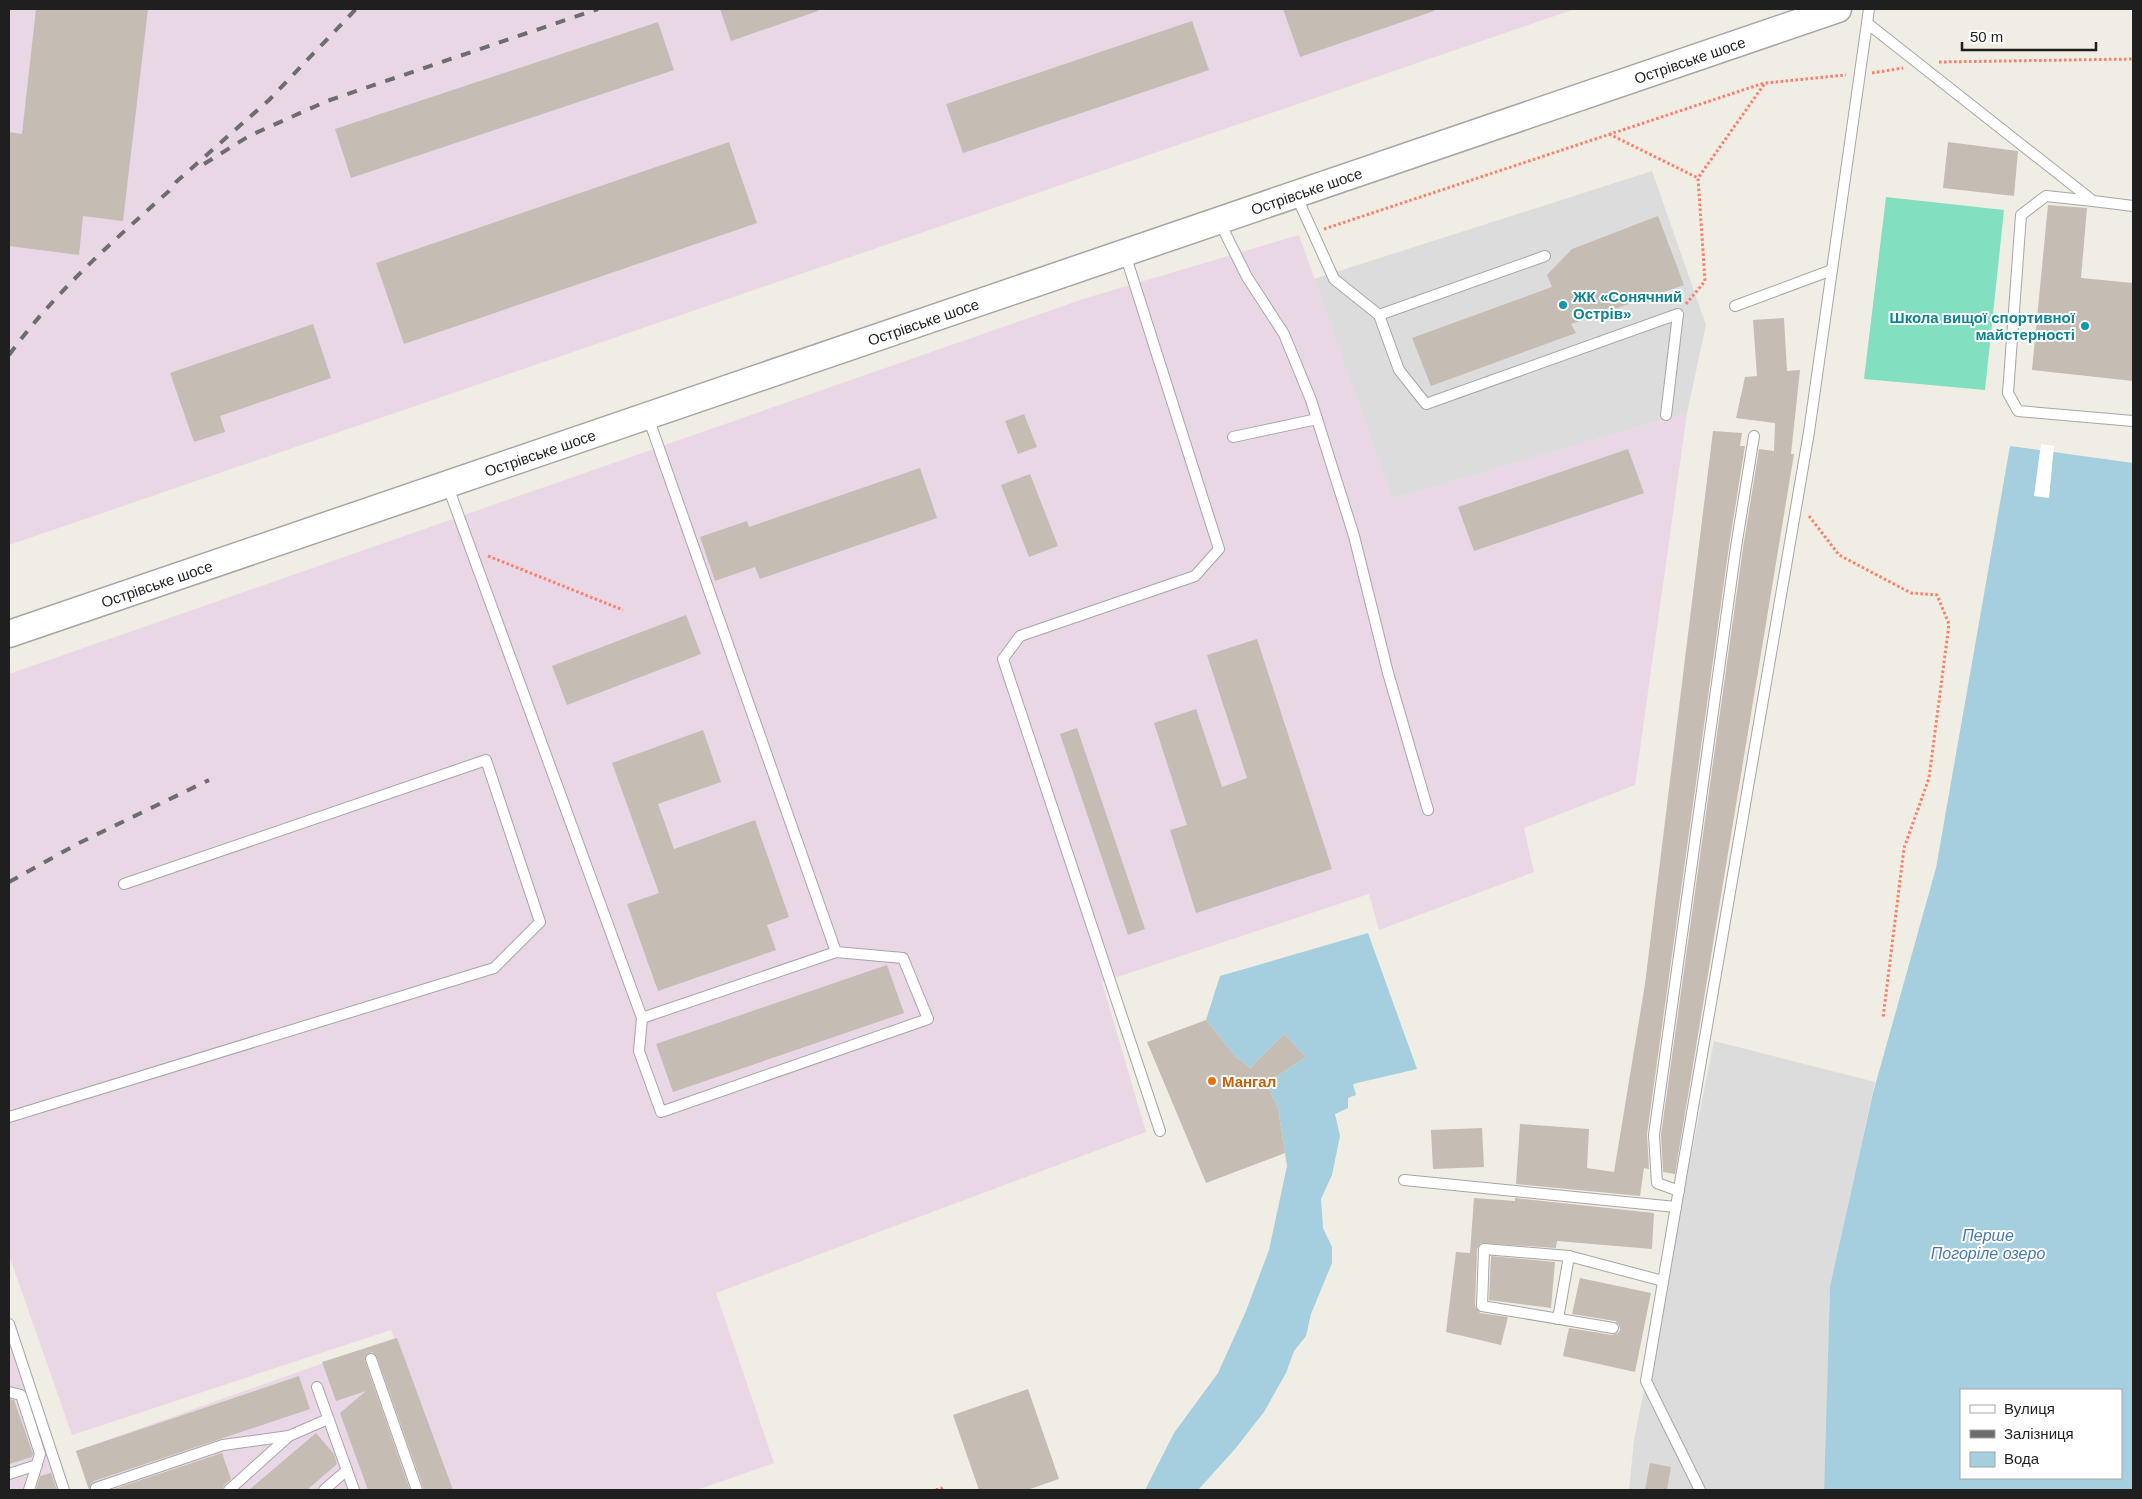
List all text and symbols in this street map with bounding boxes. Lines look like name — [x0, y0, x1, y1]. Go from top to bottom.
scale bar — [1962, 20, 2096, 52]
text: 50 m — [1970, 28, 2003, 45]
street label: Острівське шосе — [1632, 33, 1747, 87]
street label: Острівське шосе — [1249, 164, 1364, 218]
place label: ЖК «Сонячний Острів» — [1572, 288, 1682, 322]
street label: Острівське шосе — [865, 295, 981, 348]
marker: ЖК «Сонячний Острів» — [1557, 299, 1569, 311]
place label: Школа вищої спортивної майстерності — [1890, 309, 2076, 343]
marker: Школа вищої спортивної майстерності — [2079, 320, 2091, 332]
street label: Острівське шосе — [482, 426, 598, 479]
street label: Острівське шосе — [99, 557, 214, 610]
place label: Мангал — [1222, 1073, 1276, 1090]
marker: Мангал — [1206, 1075, 1218, 1087]
water label: Перше Погоріле озеро — [1931, 1227, 2045, 1262]
legend — [1960, 1389, 2122, 1479]
text: Вулиця — [2004, 1400, 2055, 1417]
text: Залізниця — [2004, 1425, 2074, 1442]
text: Вода — [2004, 1450, 2040, 1467]

